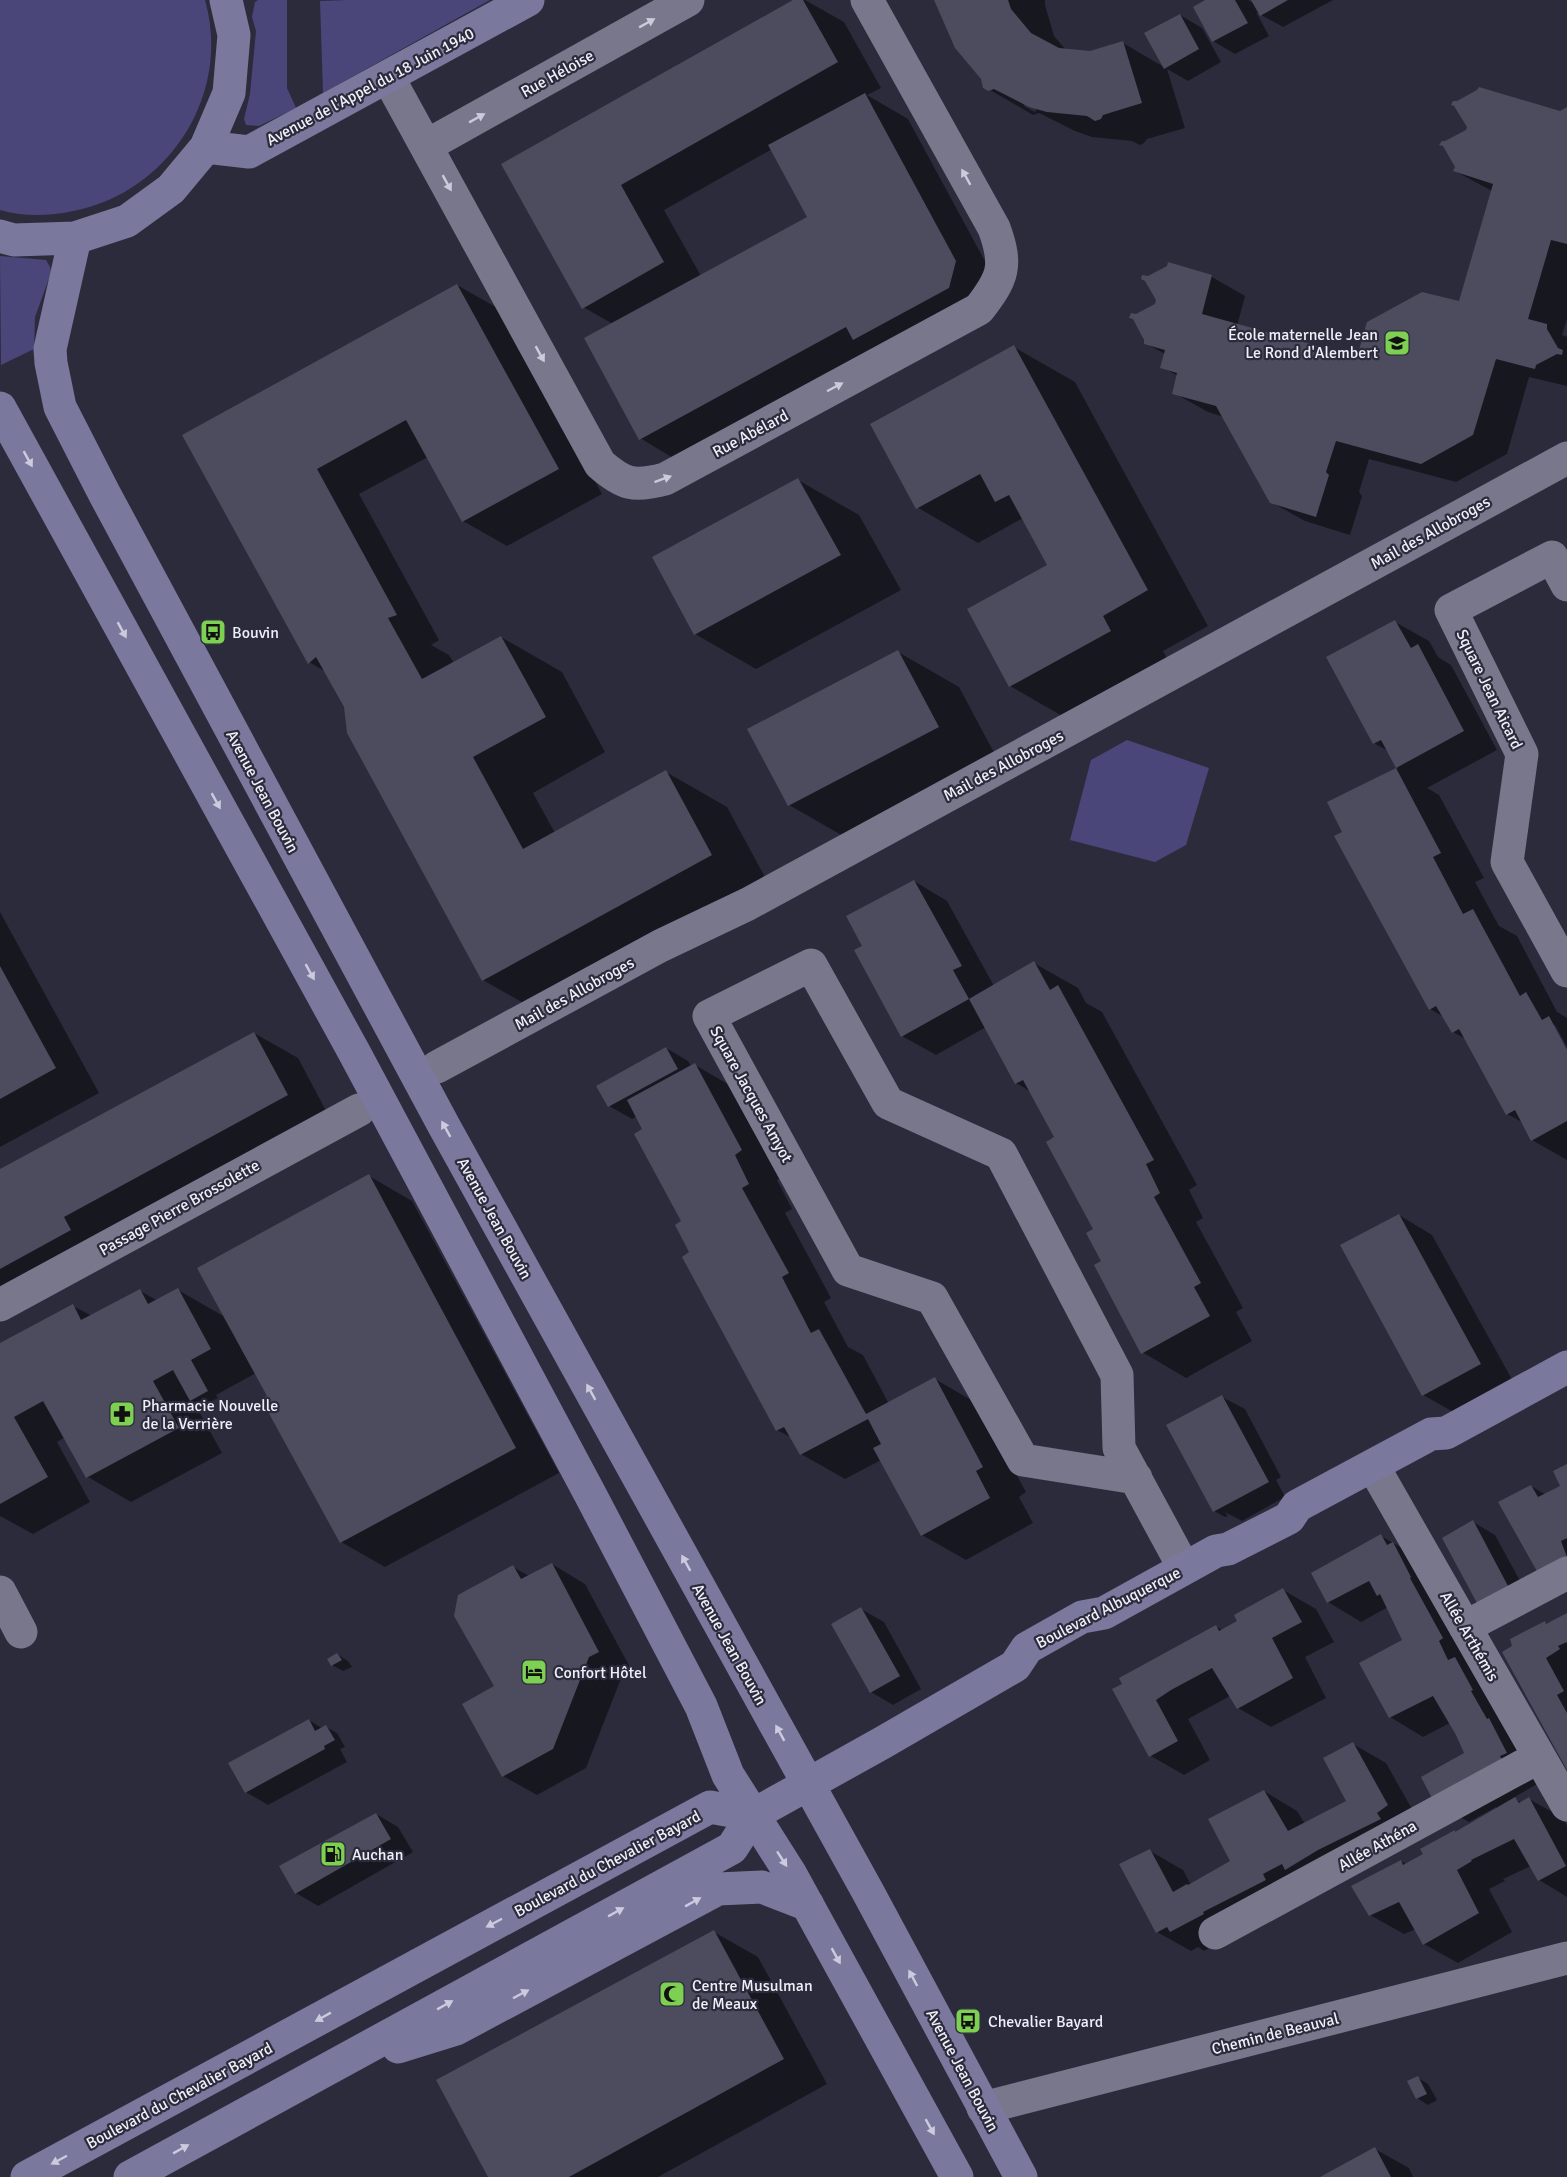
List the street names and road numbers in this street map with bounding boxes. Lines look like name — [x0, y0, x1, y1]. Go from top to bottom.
street label: Avenue de l'Appel du 18 Juin 1940 — [263, 23, 478, 150]
street label: Rue Héloise — [517, 46, 598, 102]
street label: Rue Abélard — [709, 406, 792, 462]
street label: Mail des Allobroges — [1367, 492, 1494, 574]
street label: Square Jean Aicard — [1451, 626, 1527, 753]
street label: Mail des Allobroges — [940, 726, 1067, 806]
street label: Avenue Jean Bouvin — [221, 727, 303, 856]
street label: Mail des Allobroges — [511, 953, 638, 1035]
street label: Square Jacques Amyot — [705, 1023, 797, 1166]
street label: Avenue Jean Bouvin — [452, 1154, 536, 1283]
street label: Passage Pierre Brossolette — [96, 1155, 263, 1260]
street label: Boulevard Albuquerque — [1033, 1563, 1184, 1653]
street label: Avenue Jean Bouvin — [687, 1580, 771, 1709]
street label: Allée Arthémis — [1435, 1588, 1503, 1685]
street label: Boulevard du Chevalier Bayard — [511, 1806, 704, 1922]
street label: Allée Athéna — [1335, 1816, 1420, 1876]
street label: Avenue Jean Bouvin — [921, 2006, 1003, 2135]
street label: Chemin de Beauval — [1210, 2008, 1341, 2059]
street label: Boulevard du Chevalier Bayard — [83, 2038, 276, 2154]

